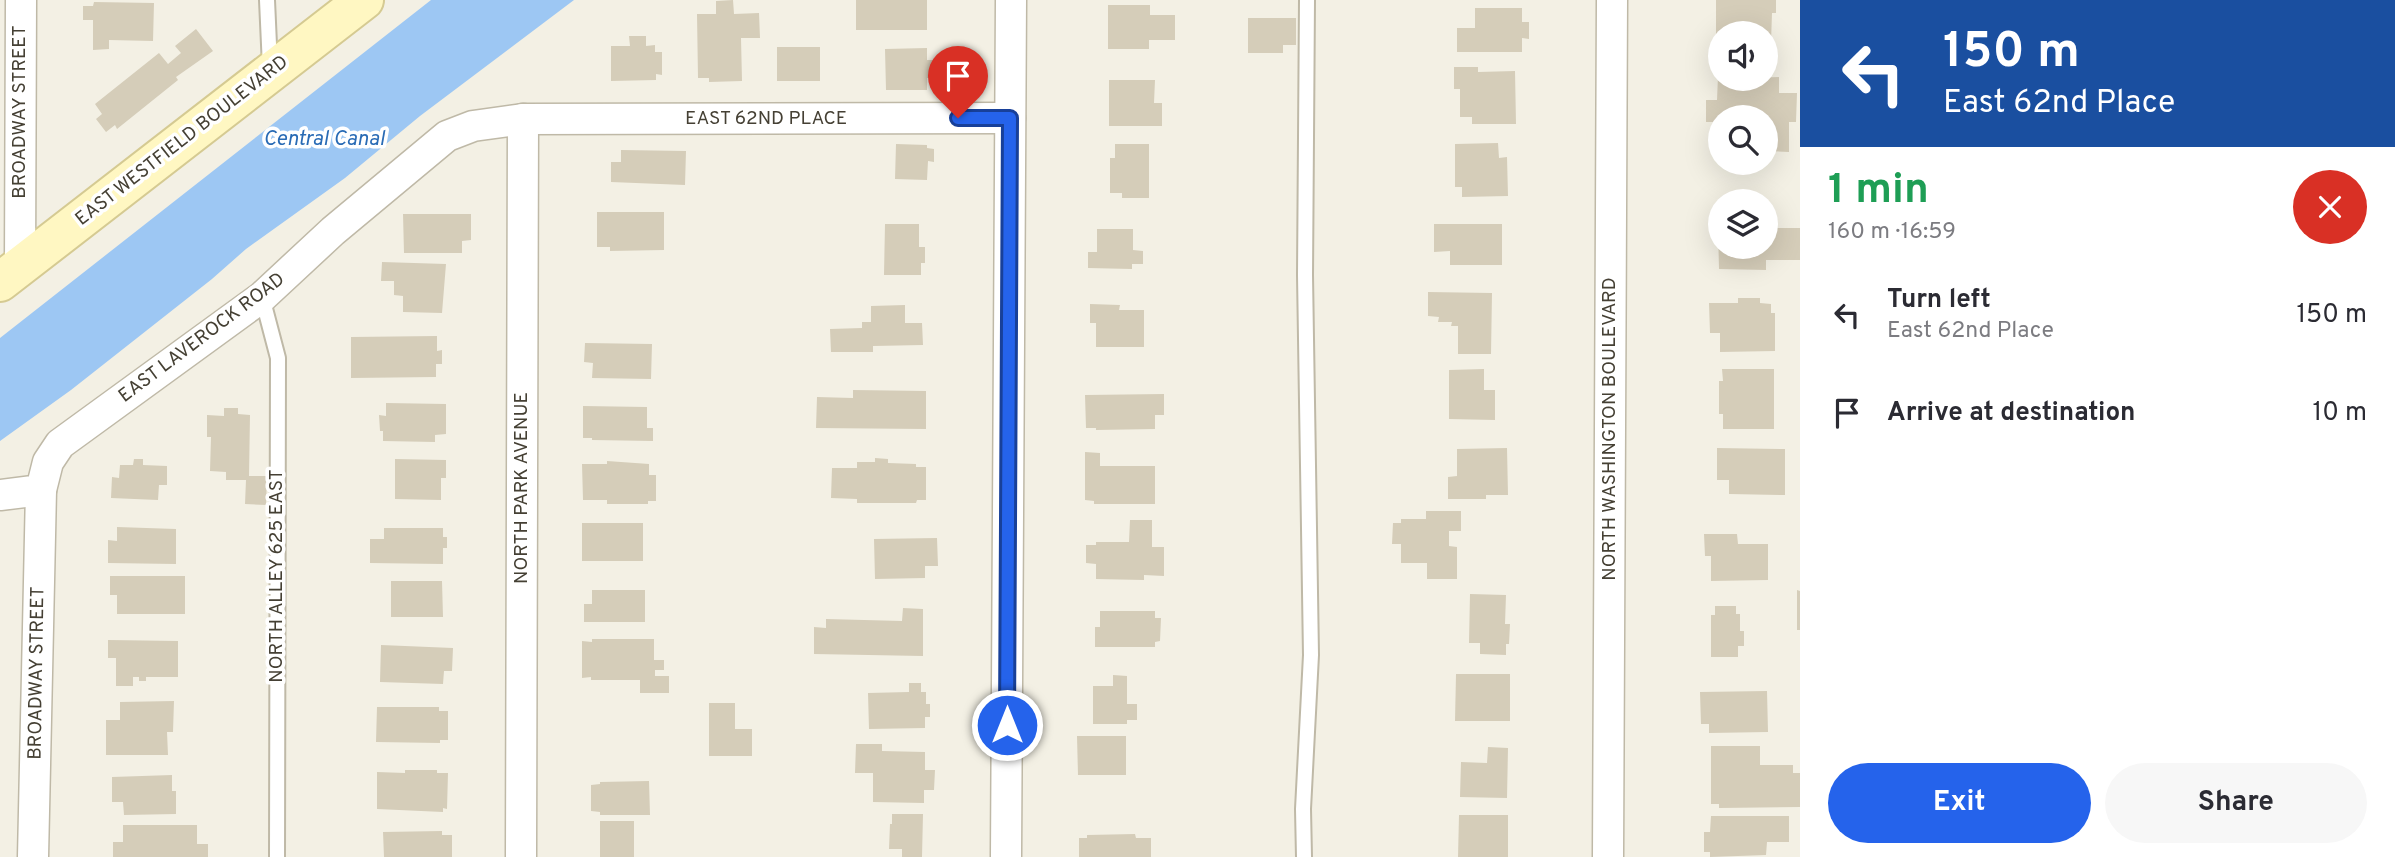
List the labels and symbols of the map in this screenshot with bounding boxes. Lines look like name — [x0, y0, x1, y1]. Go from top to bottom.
street label: BROADWAY STREET — [8, 25, 32, 199]
pin — [928, 46, 988, 118]
street label: EAST WESTFIELD BOULEVARD — [71, 50, 293, 232]
street label: EAST 62ND PLACE — [685, 107, 847, 131]
water label: Central Canal — [263, 126, 386, 153]
street label: EAST LAVEROCK ROAD — [114, 268, 290, 408]
street label: NORTH WASHINGTON BOULEVARD — [1598, 277, 1622, 581]
street label: NORTH PARK AVENUE — [510, 392, 534, 584]
street label: NORTH ALLEY 625 EAST — [265, 469, 289, 683]
street label: BROADWAY STREET — [23, 586, 51, 760]
position arrow — [970, 688, 1044, 762]

